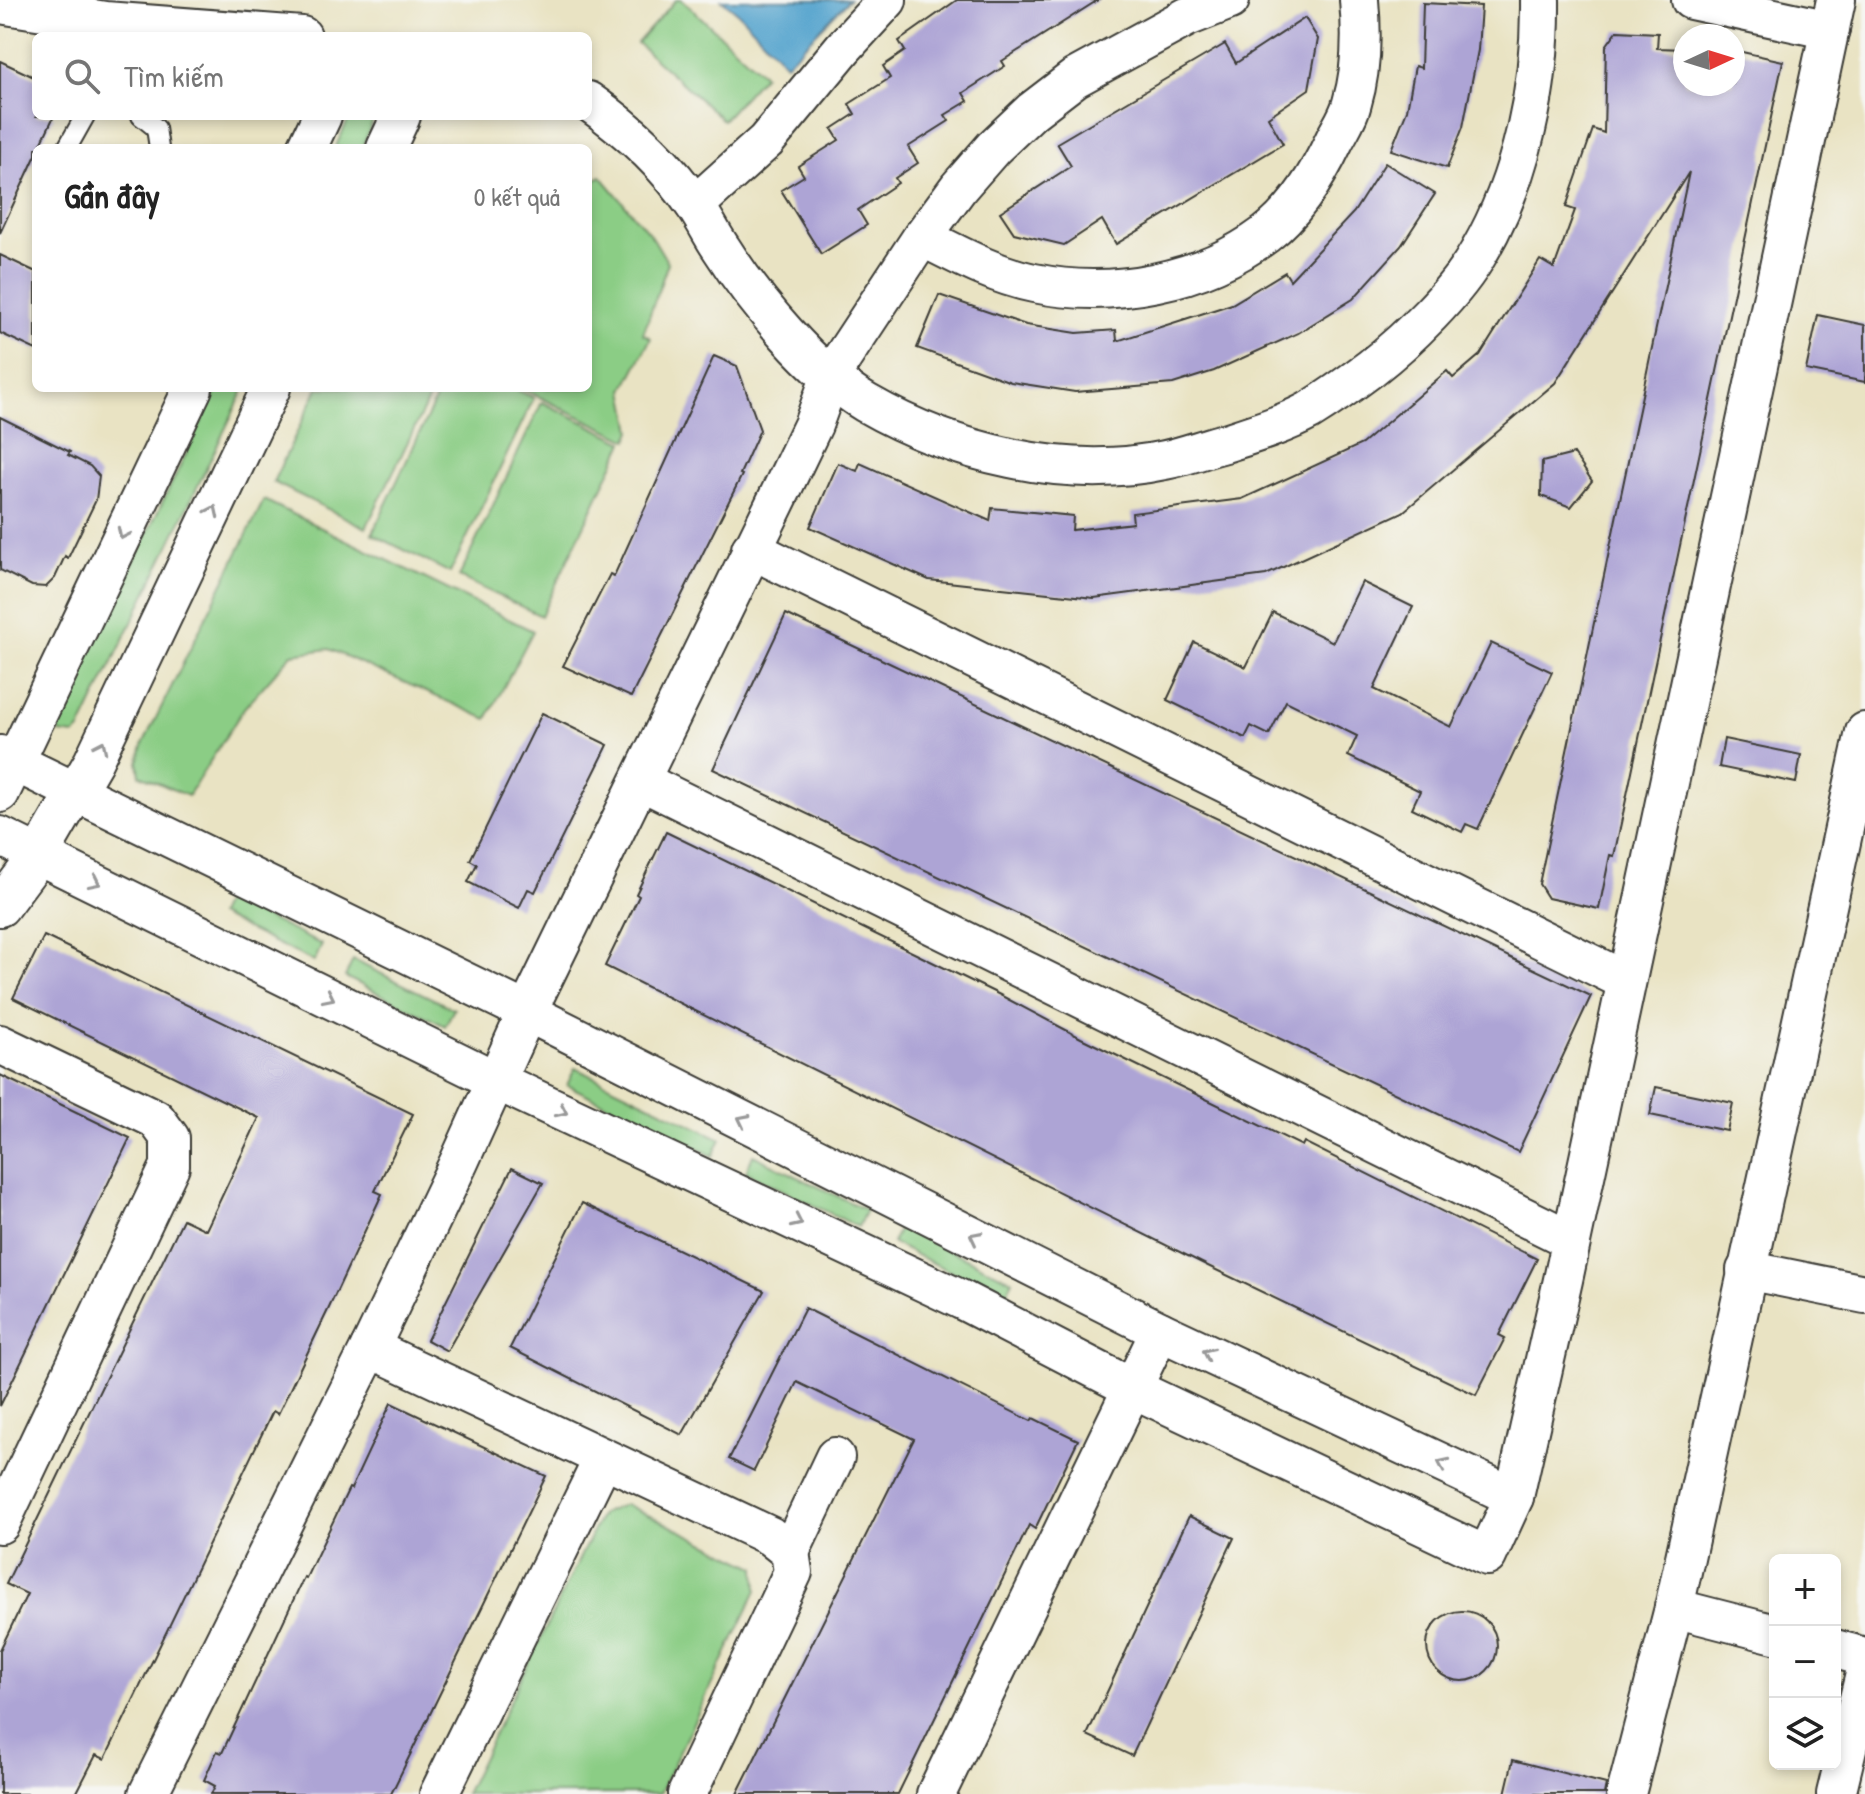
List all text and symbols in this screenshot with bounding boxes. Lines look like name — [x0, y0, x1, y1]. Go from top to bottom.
north arrow — [1673, 24, 1745, 96]
search box — [32, 32, 592, 120]
icon: search — [60, 54, 104, 98]
text: Tìm kiếm — [124, 56, 224, 96]
text: Gần đây — [64, 173, 160, 219]
text: 0 kết quả — [474, 179, 560, 214]
one-way arrow — [203, 505, 219, 520]
one-way arrow — [117, 526, 133, 541]
one-way arrow — [91, 740, 107, 754]
one-way arrow — [87, 872, 102, 888]
one-way arrow — [320, 987, 335, 1003]
one-way arrow — [554, 1101, 568, 1117]
one-way arrow — [736, 1114, 751, 1130]
one-way arrow — [789, 1212, 804, 1228]
one-way arrow — [968, 1231, 983, 1247]
one-way arrow — [1201, 1347, 1216, 1363]
one-way arrow — [1436, 1458, 1451, 1474]
map controls — [1769, 1554, 1841, 1770]
button: + — [1769, 1554, 1841, 1626]
button: − — [1769, 1626, 1841, 1698]
button: layers — [1769, 1698, 1841, 1770]

